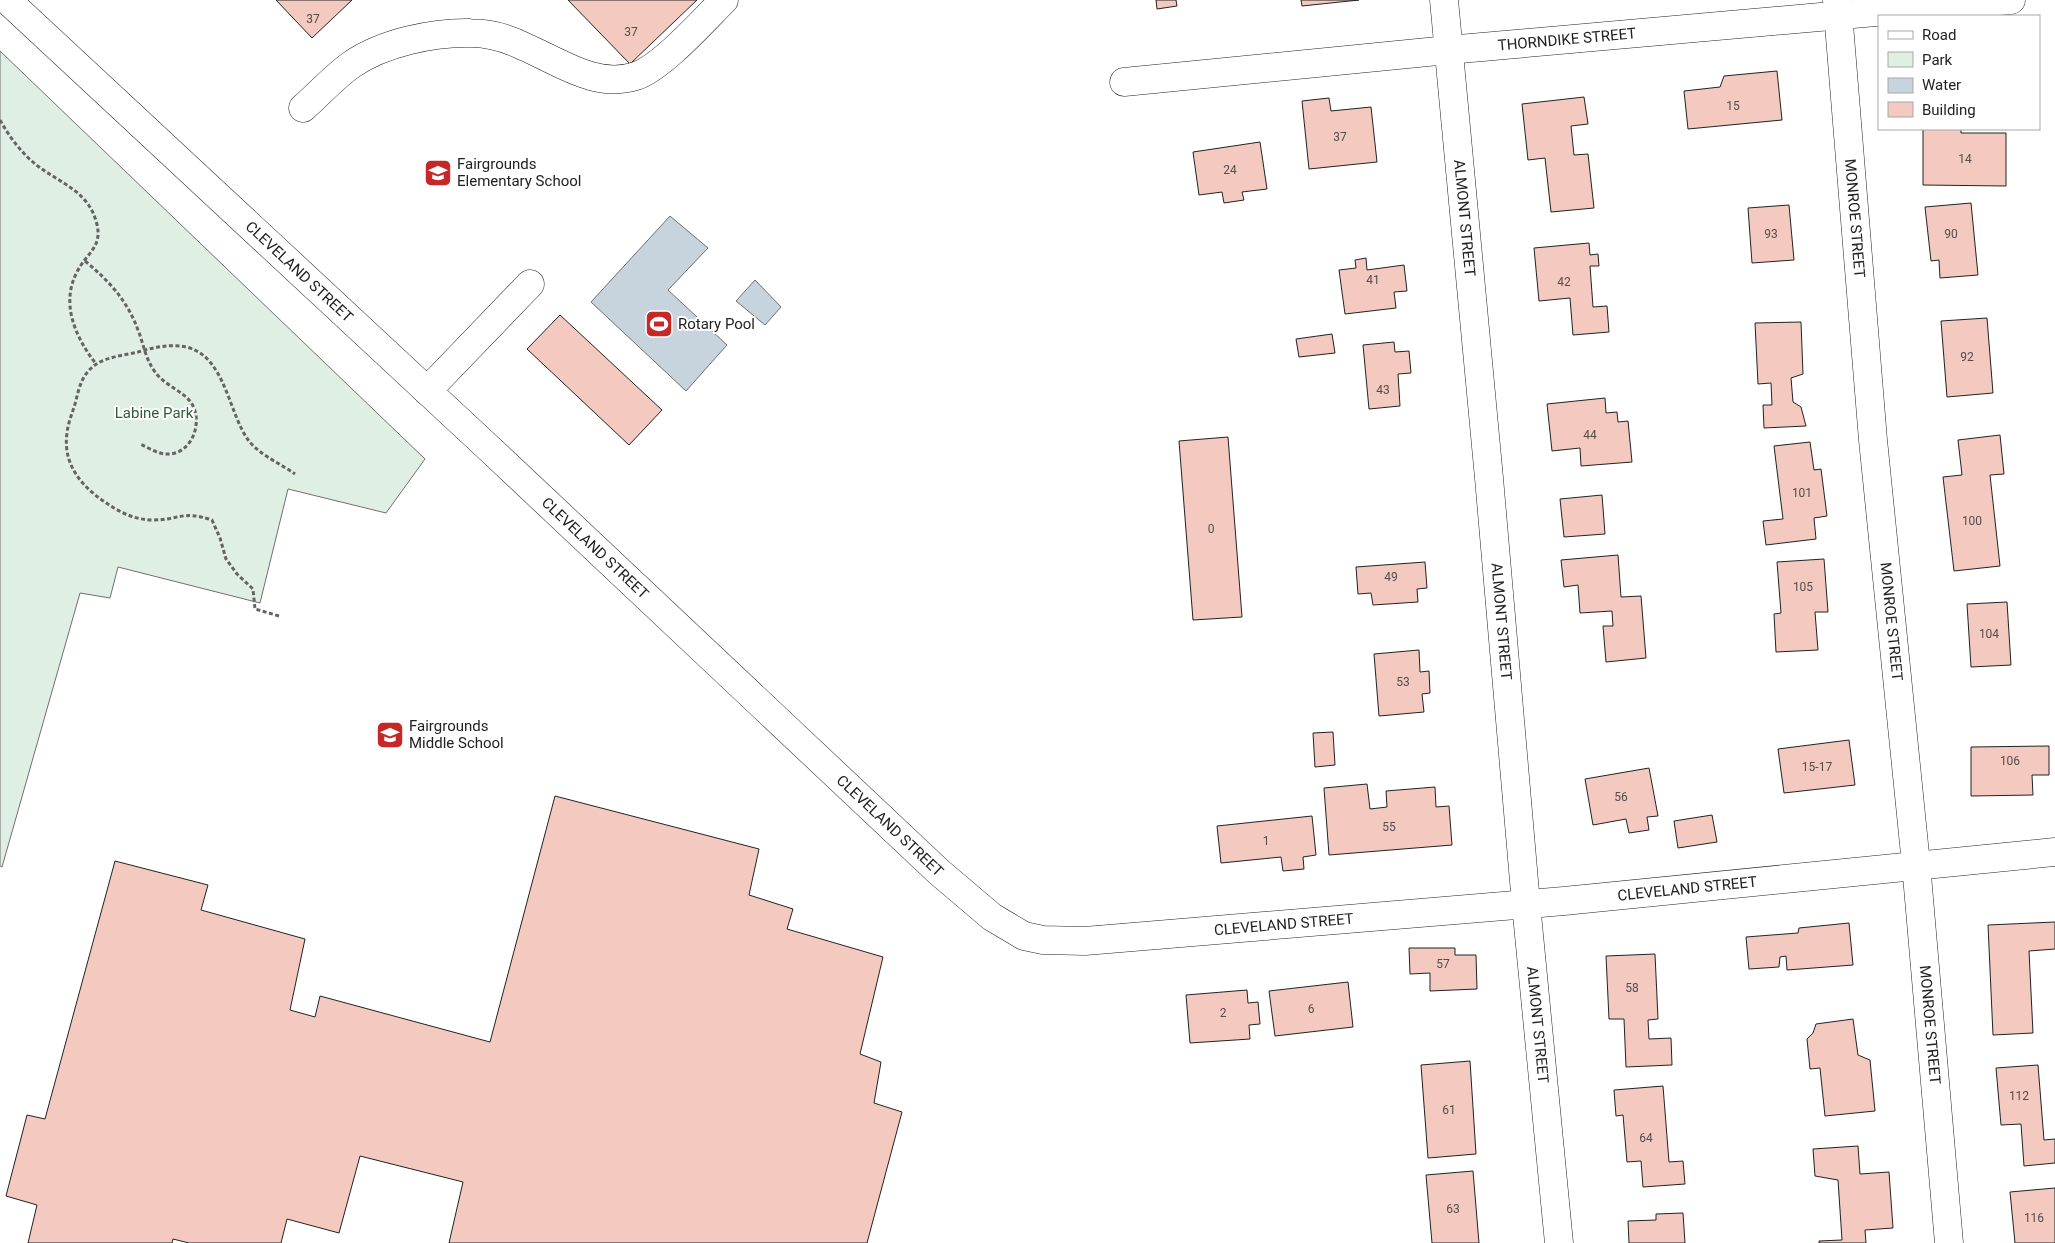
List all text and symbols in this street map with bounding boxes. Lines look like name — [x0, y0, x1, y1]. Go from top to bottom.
house number: 37 — [306, 12, 320, 26]
legend — [1878, 15, 2040, 130]
street label: THORNDIKE STREET — [1497, 24, 1637, 55]
house number: 37 — [624, 25, 638, 39]
text: Road — [1922, 26, 1956, 44]
text: Park — [1922, 51, 1953, 69]
text: Water — [1922, 76, 1961, 94]
house number: 15 — [1726, 99, 1740, 113]
text: Building — [1922, 101, 1976, 119]
house number: 37 — [1333, 130, 1347, 144]
house number: 14 — [1958, 152, 1972, 166]
place label: Fairgrounds Elementary School — [457, 155, 581, 190]
school or university icon: Fairgrounds Elementary School — [423, 158, 453, 188]
street label: MONROE STREET — [1841, 158, 1869, 278]
street label: ALMONT STREET — [1450, 159, 1479, 277]
house number: 24 — [1223, 163, 1237, 177]
street label: CLEVELAND STREET — [242, 217, 357, 326]
house number: 93 — [1764, 227, 1778, 241]
house number: 90 — [1944, 227, 1958, 241]
house number: 41 — [1366, 273, 1380, 287]
house number: 42 — [1557, 275, 1571, 289]
sports icon: Rotary Pool — [644, 309, 674, 339]
place label: Rotary Pool — [678, 315, 755, 333]
house number: 92 — [1960, 350, 1974, 364]
house number: 43 — [1376, 383, 1390, 397]
park label: Labine Park — [115, 404, 194, 422]
house number: 44 — [1583, 428, 1597, 442]
house number: 101 — [1792, 486, 1812, 500]
street label: CLEVELAND STREET — [538, 494, 652, 603]
house number: 100 — [1962, 514, 1982, 528]
house number: 0 — [1208, 522, 1215, 536]
street label: MONROE STREET — [1876, 561, 1906, 682]
street label: ALMONT STREET — [1487, 562, 1516, 681]
house number: 49 — [1384, 570, 1398, 584]
house number: 105 — [1793, 580, 1813, 594]
house number: 104 — [1979, 627, 1999, 641]
house number: 53 — [1396, 675, 1410, 689]
place label: Fairgrounds Middle School — [409, 717, 504, 752]
school or university icon: Fairgrounds Middle School — [375, 720, 405, 750]
house number: 106 — [2000, 754, 2020, 768]
house number: 15-17 — [1802, 760, 1832, 774]
street label: CLEVELAND STREET — [833, 771, 947, 880]
house number: 56 — [1614, 790, 1628, 804]
house number: 55 — [1382, 820, 1396, 834]
house number: 1 — [1263, 834, 1269, 848]
street label: CLEVELAND STREET — [1617, 873, 1758, 905]
street label: CLEVELAND STREET — [1213, 910, 1354, 939]
house number: 57 — [1436, 957, 1450, 971]
street label: ALMONT STREET — [1523, 965, 1552, 1084]
street label: MONROE STREET — [1916, 965, 1944, 1085]
house number: 58 — [1625, 981, 1639, 995]
house number: 6 — [1308, 1002, 1315, 1016]
house number: 2 — [1220, 1006, 1227, 1020]
house number: 112 — [2009, 1089, 2029, 1103]
house number: 61 — [1442, 1103, 1456, 1117]
house number: 64 — [1639, 1131, 1653, 1145]
house number: 63 — [1446, 1202, 1460, 1216]
house number: 116 — [2024, 1211, 2044, 1225]

